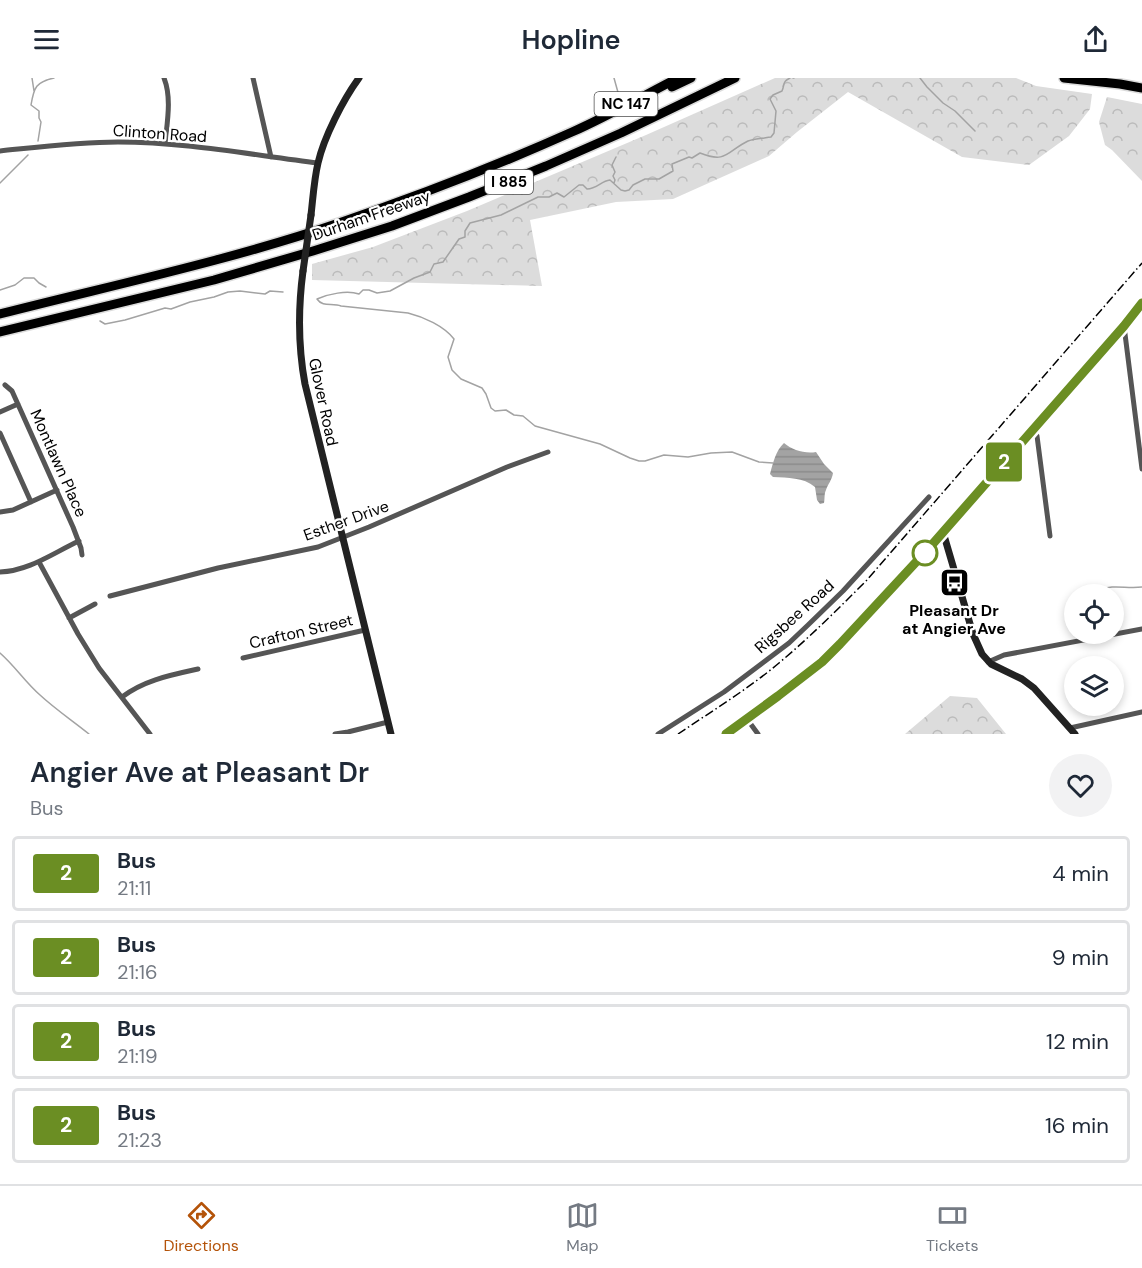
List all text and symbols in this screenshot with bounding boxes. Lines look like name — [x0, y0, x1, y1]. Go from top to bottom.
text: Hopline — [521, 22, 621, 57]
icon: menu — [30, 23, 63, 56]
icon: share — [1079, 23, 1112, 56]
road number: NC 147 — [594, 92, 658, 116]
street label: Clinton Road — [112, 120, 208, 147]
road number: I 885 — [485, 170, 533, 194]
street label: Durham Freeway — [309, 185, 433, 246]
street label: Glover Road — [304, 356, 343, 448]
street label: Montlawn Place — [25, 406, 92, 520]
line badge: 2 — [984, 442, 1024, 482]
text: 2 — [998, 448, 1010, 476]
street label: Esther Drive — [301, 495, 392, 546]
unlabelled marker — [912, 540, 938, 566]
bus stop icon: Pleasant Dr at Angier Ave — [938, 566, 970, 598]
street label: Rigsbee Road — [750, 575, 839, 658]
map controls — [1064, 584, 1124, 716]
button: locate — [1064, 584, 1124, 644]
place label: Pleasant Dr at Angier Ave — [902, 600, 1006, 639]
street label: Crafton Street — [247, 609, 355, 654]
button: layers — [1064, 656, 1124, 716]
text: Angier Ave at Pleasant Dr — [30, 754, 369, 791]
button: heart — [1049, 754, 1112, 817]
text: Bus — [30, 795, 64, 821]
text: Bus — [117, 846, 156, 875]
text: 2 — [60, 859, 72, 887]
text: 4 min — [1052, 859, 1109, 888]
text: 21:11 — [117, 875, 151, 901]
text: Bus — [117, 930, 156, 959]
text: 2 — [60, 943, 72, 971]
text: 9 min — [1052, 943, 1109, 972]
text: 21:16 — [117, 959, 158, 985]
text: Bus — [117, 1014, 156, 1043]
text: 2 — [60, 1027, 72, 1055]
text: 12 min — [1046, 1027, 1109, 1056]
text: 21:19 — [117, 1043, 158, 1069]
text: Bus — [117, 1098, 156, 1127]
text: 2 — [60, 1111, 72, 1139]
text: 16 min — [1045, 1111, 1109, 1140]
text: 21:23 — [117, 1127, 162, 1153]
tab: Directions — [164, 1199, 239, 1256]
tab: Map — [566, 1199, 599, 1256]
tab: Tickets — [926, 1199, 978, 1256]

